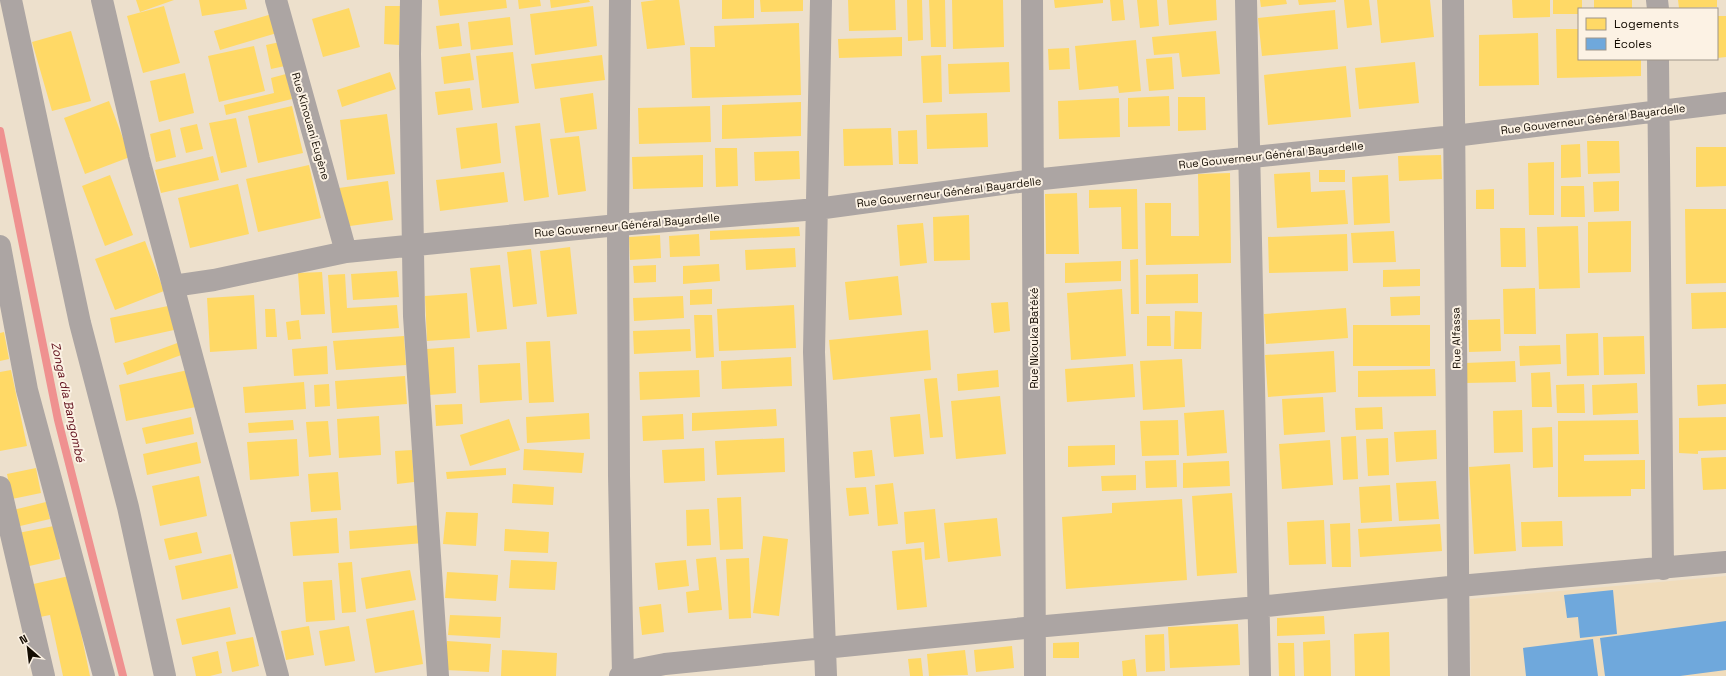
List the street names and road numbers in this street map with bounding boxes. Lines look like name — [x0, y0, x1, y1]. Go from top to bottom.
street label: Rue Kinouani Eugène — [289, 71, 333, 181]
street label: Rue Gouverneur Général Bayardelle — [1500, 101, 1686, 137]
street label: Rue Gouverneur Général Bayardelle — [1178, 138, 1364, 172]
street label: Rue Gouverneur Général Bayardelle — [856, 174, 1042, 210]
street label: Rue Gouverneur Général Bayardelle — [534, 210, 720, 240]
street label: Rue Nkouka Batéké — [1027, 287, 1041, 389]
street label: Rue Alfassa — [1448, 307, 1464, 369]

